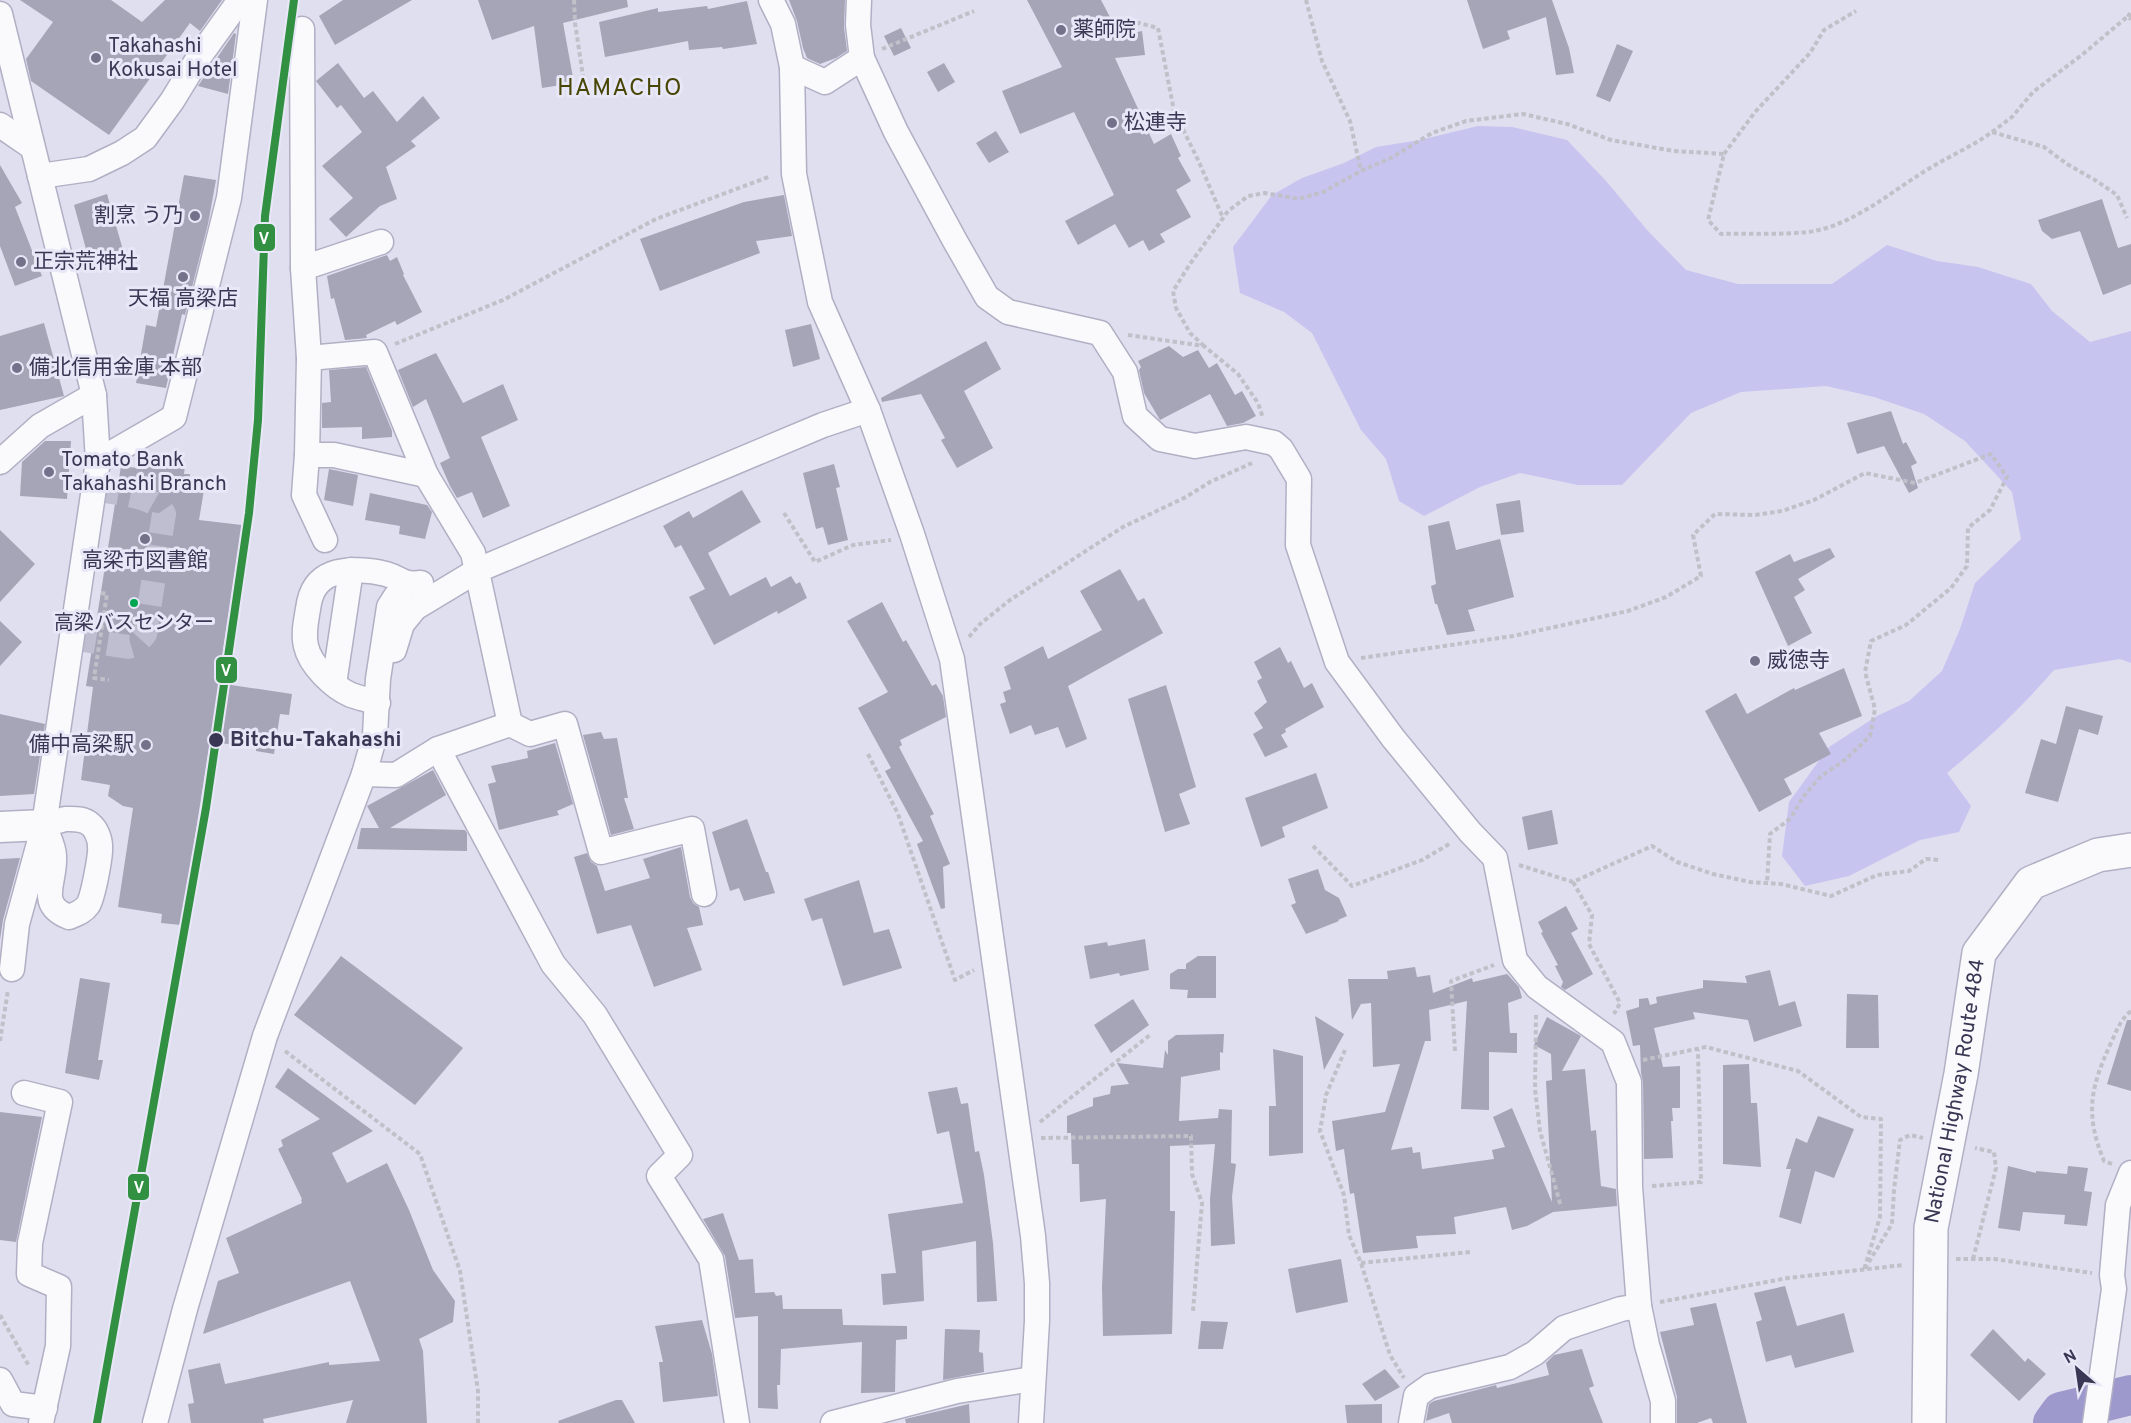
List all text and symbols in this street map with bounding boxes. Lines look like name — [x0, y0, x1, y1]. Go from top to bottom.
place label: 薬師院 — [1073, 17, 1136, 44]
marker: 薬師院 — [1054, 23, 1068, 37]
place label: Takahashi Kokusai Hotel — [108, 33, 237, 84]
marker: Takahashi Kokusai Hotel — [89, 51, 103, 65]
district label: HAMACHO — [557, 74, 683, 104]
place label: 松連寺 — [1124, 110, 1187, 137]
marker: 松連寺 — [1105, 116, 1119, 130]
place label: 割烹 う乃 — [94, 203, 183, 230]
marker: 割烹 う乃 — [188, 209, 202, 223]
line badge: V — [253, 223, 276, 252]
text: V — [259, 230, 270, 250]
place label: 正宗荒神社 — [33, 249, 138, 276]
marker: 正宗荒神社 — [14, 255, 28, 269]
marker: 天福 高梁店 — [176, 270, 190, 284]
place label: 天福 高梁店 — [128, 286, 238, 313]
place label: 備北信用金庫 本部 — [29, 355, 202, 382]
marker: 備北信用金庫 本部 — [10, 361, 24, 375]
place label: Tomato Bank Takahashi Branch — [61, 447, 227, 498]
marker: Tomato Bank Takahashi Branch — [42, 465, 56, 479]
marker: 高梁市図書館 — [138, 532, 152, 546]
place label: 高梁市図書館 — [82, 548, 208, 575]
marker: 高梁バスセンター — [128, 597, 140, 609]
place label: 高梁バスセンター — [54, 611, 214, 637]
place label: 威徳寺 — [1767, 648, 1830, 675]
marker: 威徳寺 — [1748, 654, 1762, 668]
line badge: V — [215, 656, 238, 684]
text: V — [221, 662, 232, 682]
place label: Bitchu-Takahashi — [230, 727, 401, 754]
marker: Bitchu-Takahashi — [207, 731, 225, 749]
place label: 備中高梁駅 — [29, 732, 134, 759]
marker: 備中高梁駅 — [139, 738, 153, 752]
street label: National Highway Route 484 — [1919, 957, 1991, 1226]
line badge: V — [127, 1173, 150, 1201]
text: V — [134, 1179, 145, 1199]
north arrow — [2047, 1339, 2107, 1399]
text: N — [2061, 1346, 2081, 1369]

